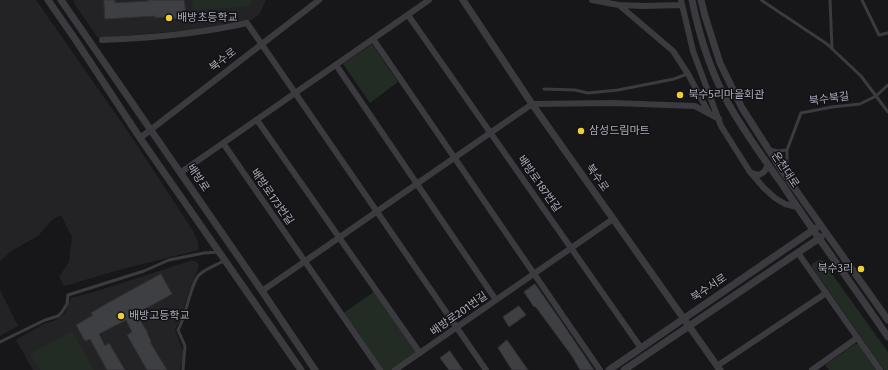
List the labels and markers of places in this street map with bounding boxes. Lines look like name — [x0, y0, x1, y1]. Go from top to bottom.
place label: 배방초등학교 — [177, 11, 238, 25]
marker: 배방초등학교 — [164, 13, 174, 23]
place label: 북수5리마을회관 — [688, 88, 764, 102]
marker: 북수5리마을회관 — [675, 90, 685, 100]
place label: 삼성드림마트 — [589, 124, 650, 138]
marker: 삼성드림마트 — [576, 126, 586, 136]
place label: 북수3리 — [817, 262, 853, 276]
marker: 북수3리 — [856, 264, 866, 274]
place label: 배방고등학교 — [129, 309, 190, 323]
marker: 배방고등학교 — [116, 311, 126, 321]

